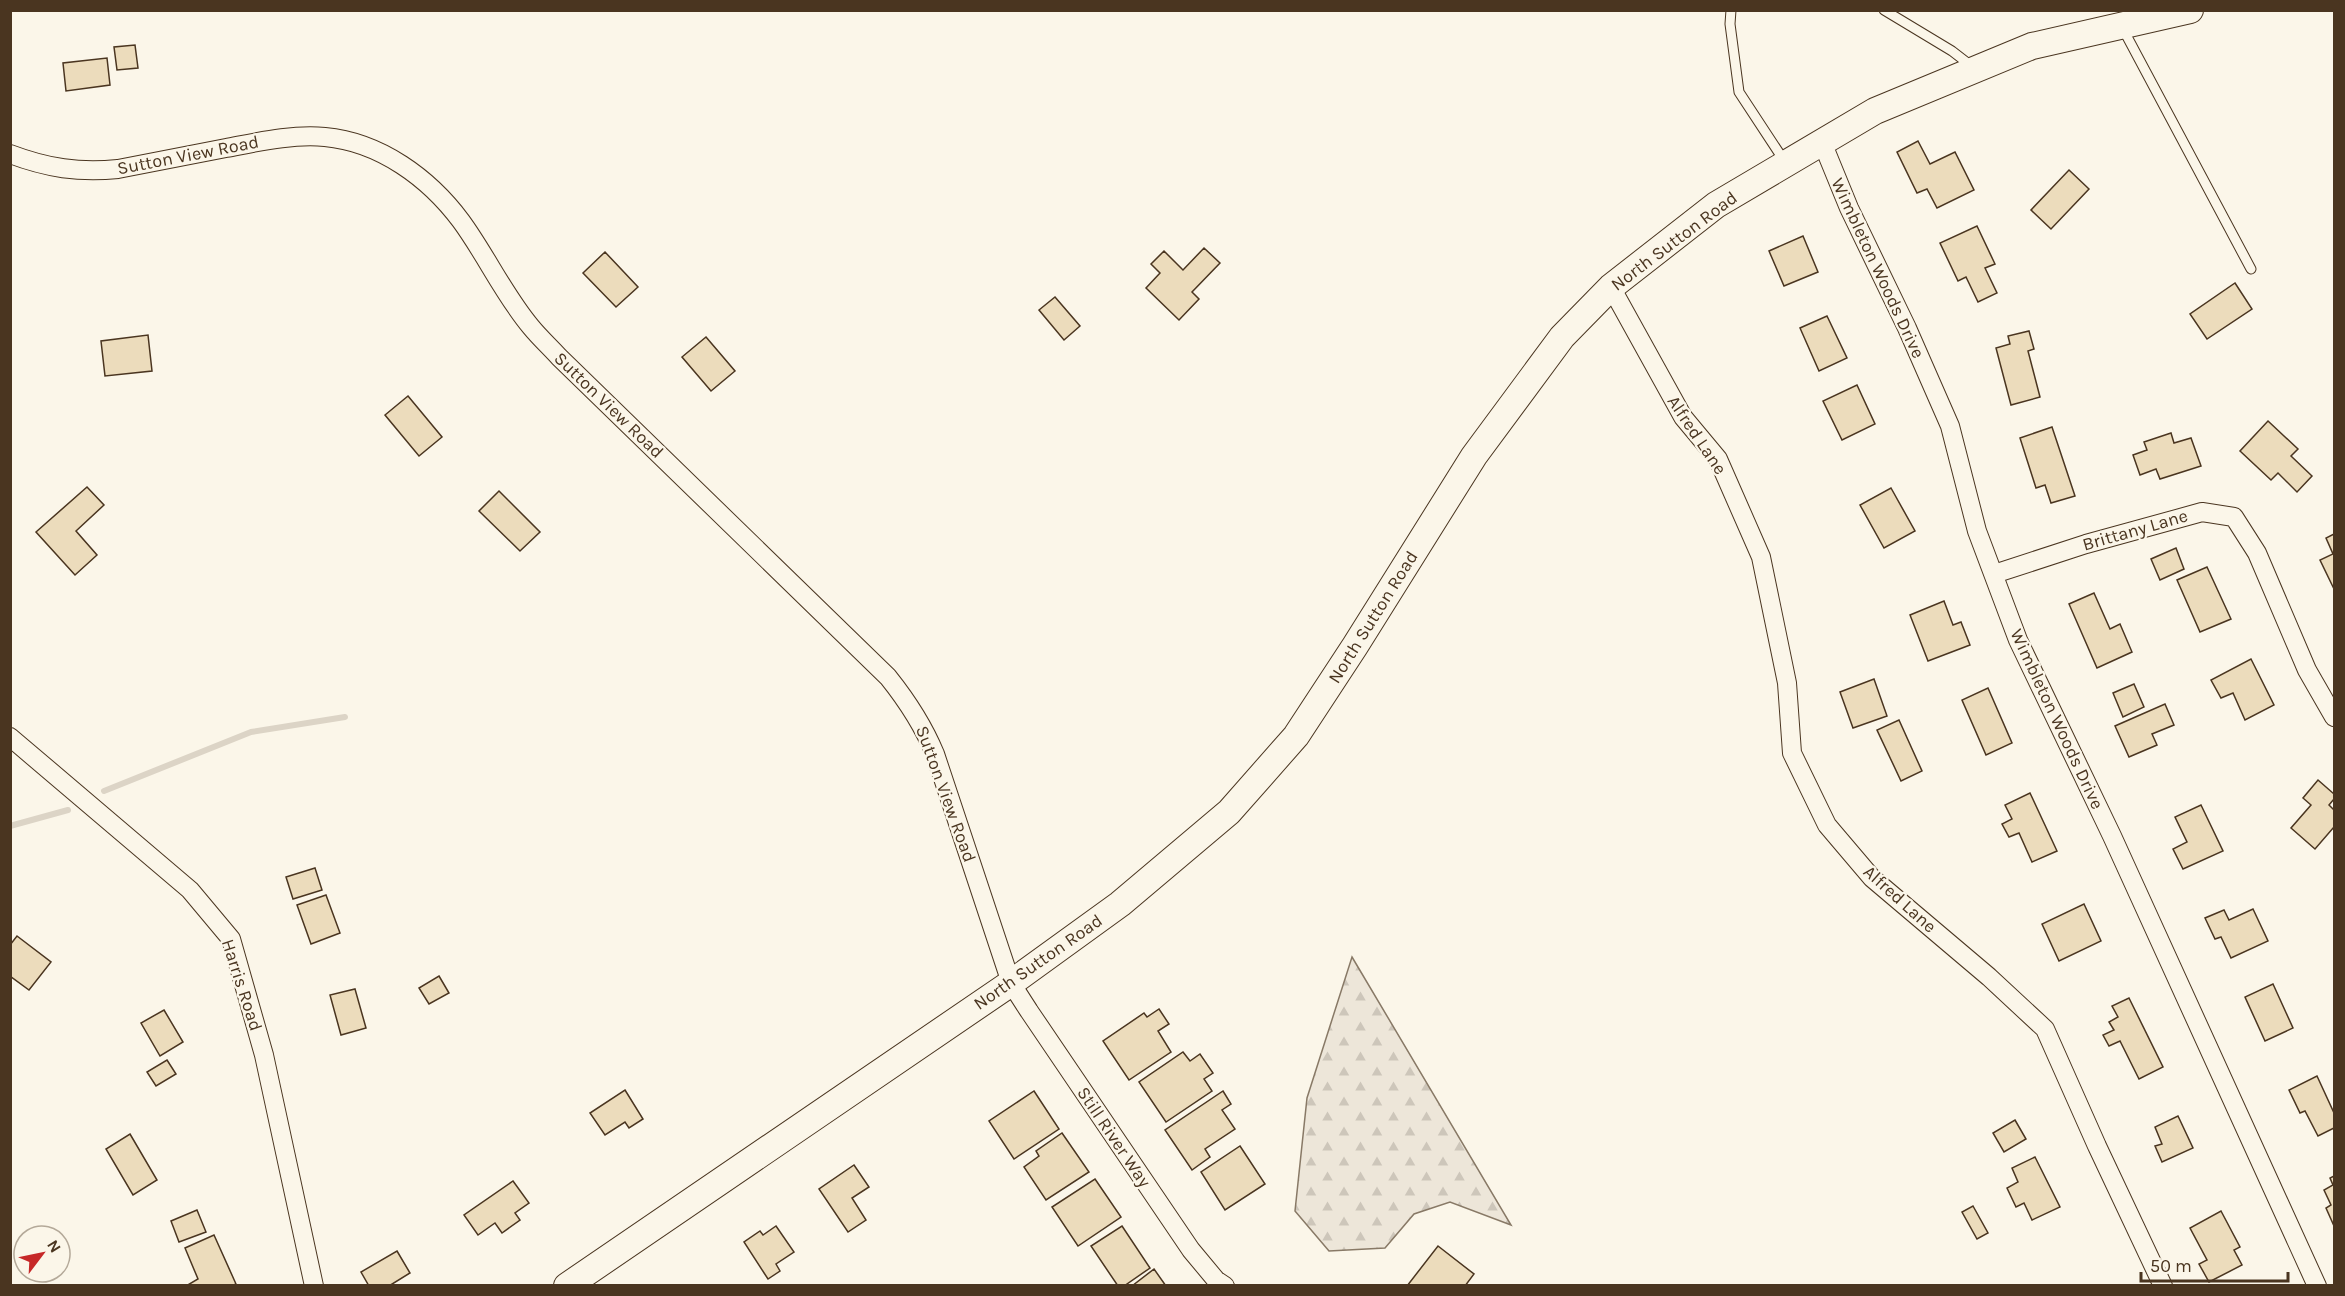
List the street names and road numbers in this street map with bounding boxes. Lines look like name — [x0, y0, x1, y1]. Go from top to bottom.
street label: Sutton View Road — [115, 130, 261, 180]
street label: Wimbleton Woods Drive — [1826, 174, 1930, 362]
street label: North Sutton Road — [1607, 186, 1741, 296]
street label: Sutton View Road — [550, 347, 668, 463]
street label: Alfred Lane — [1663, 391, 1731, 479]
street label: Brittany Lane — [2080, 504, 2190, 556]
street label: North Sutton Road — [1323, 547, 1423, 687]
street label: Wimbleton Woods Drive — [2005, 625, 2109, 813]
street label: Sutton View Road — [911, 723, 981, 865]
street label: Alfred Lane — [1859, 860, 1941, 938]
street label: North Sutton Road — [969, 909, 1107, 1015]
street label: Harris Road — [217, 936, 267, 1034]
street label: Still River Way — [1072, 1082, 1156, 1192]

